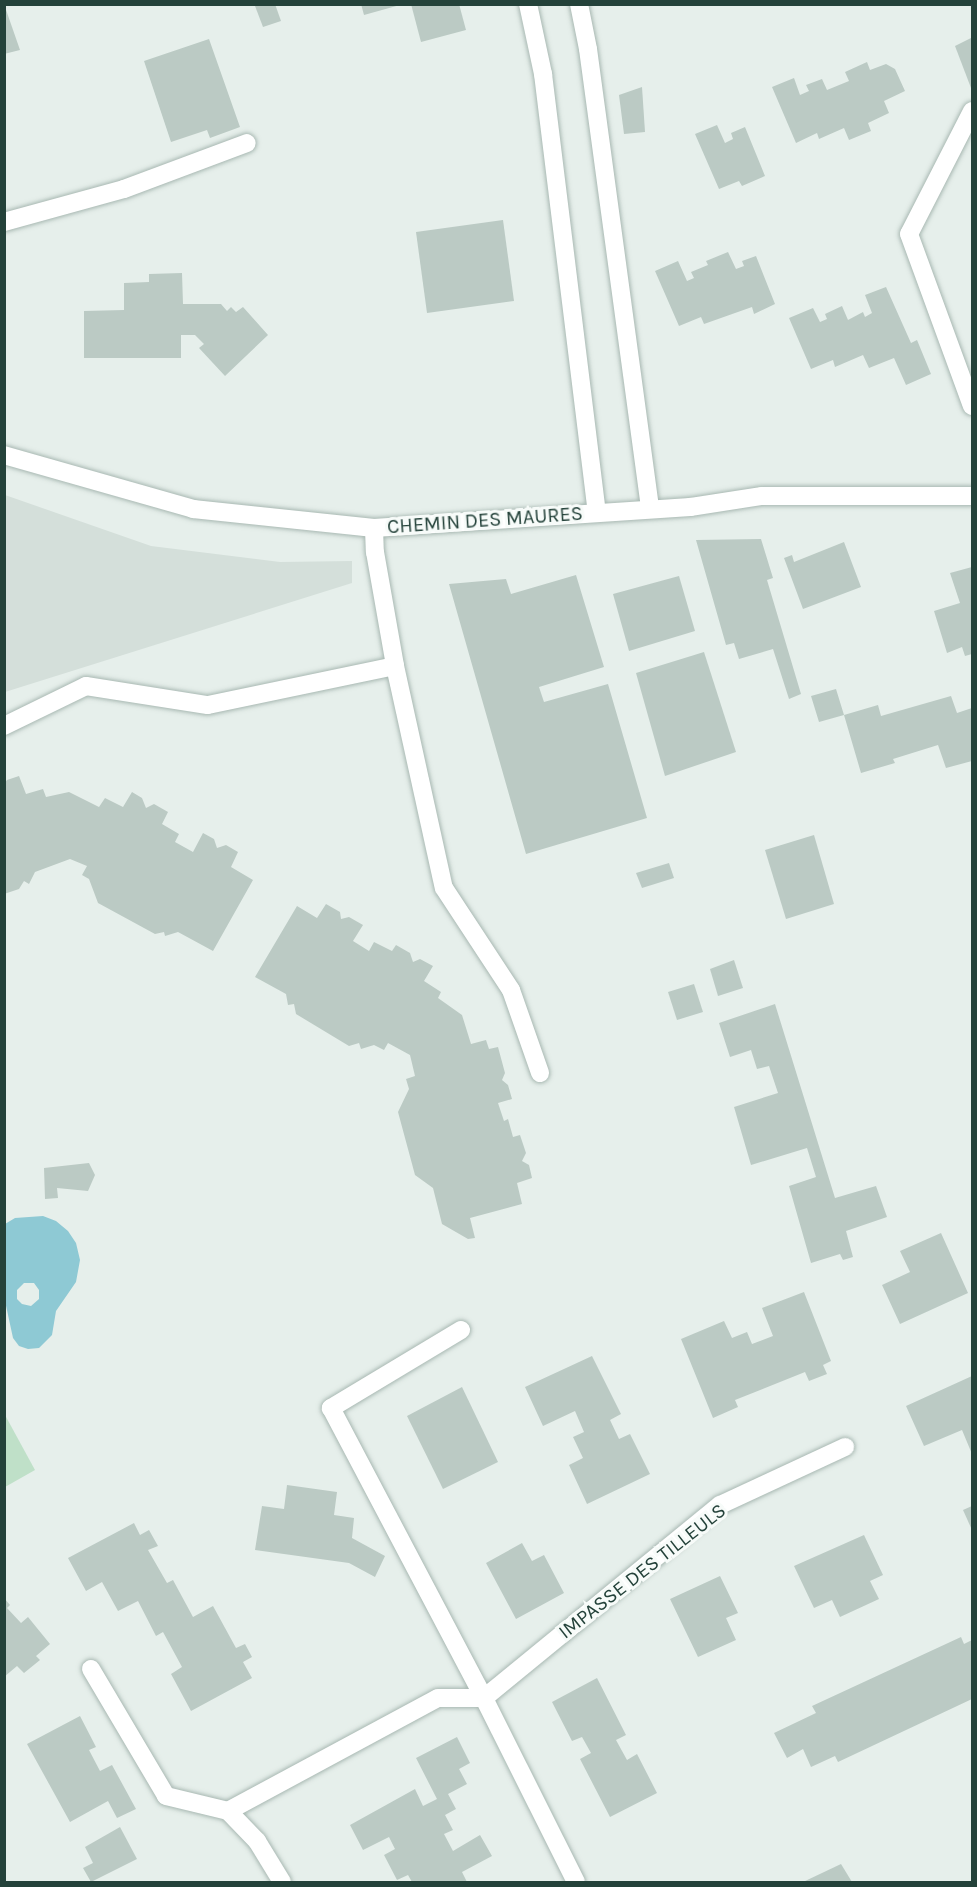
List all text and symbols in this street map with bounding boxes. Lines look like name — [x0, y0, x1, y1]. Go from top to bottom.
street label: CHEMIN DES MAURES — [386, 501, 584, 539]
street label: IMPASSE DES TILLEULS — [554, 1498, 730, 1644]

